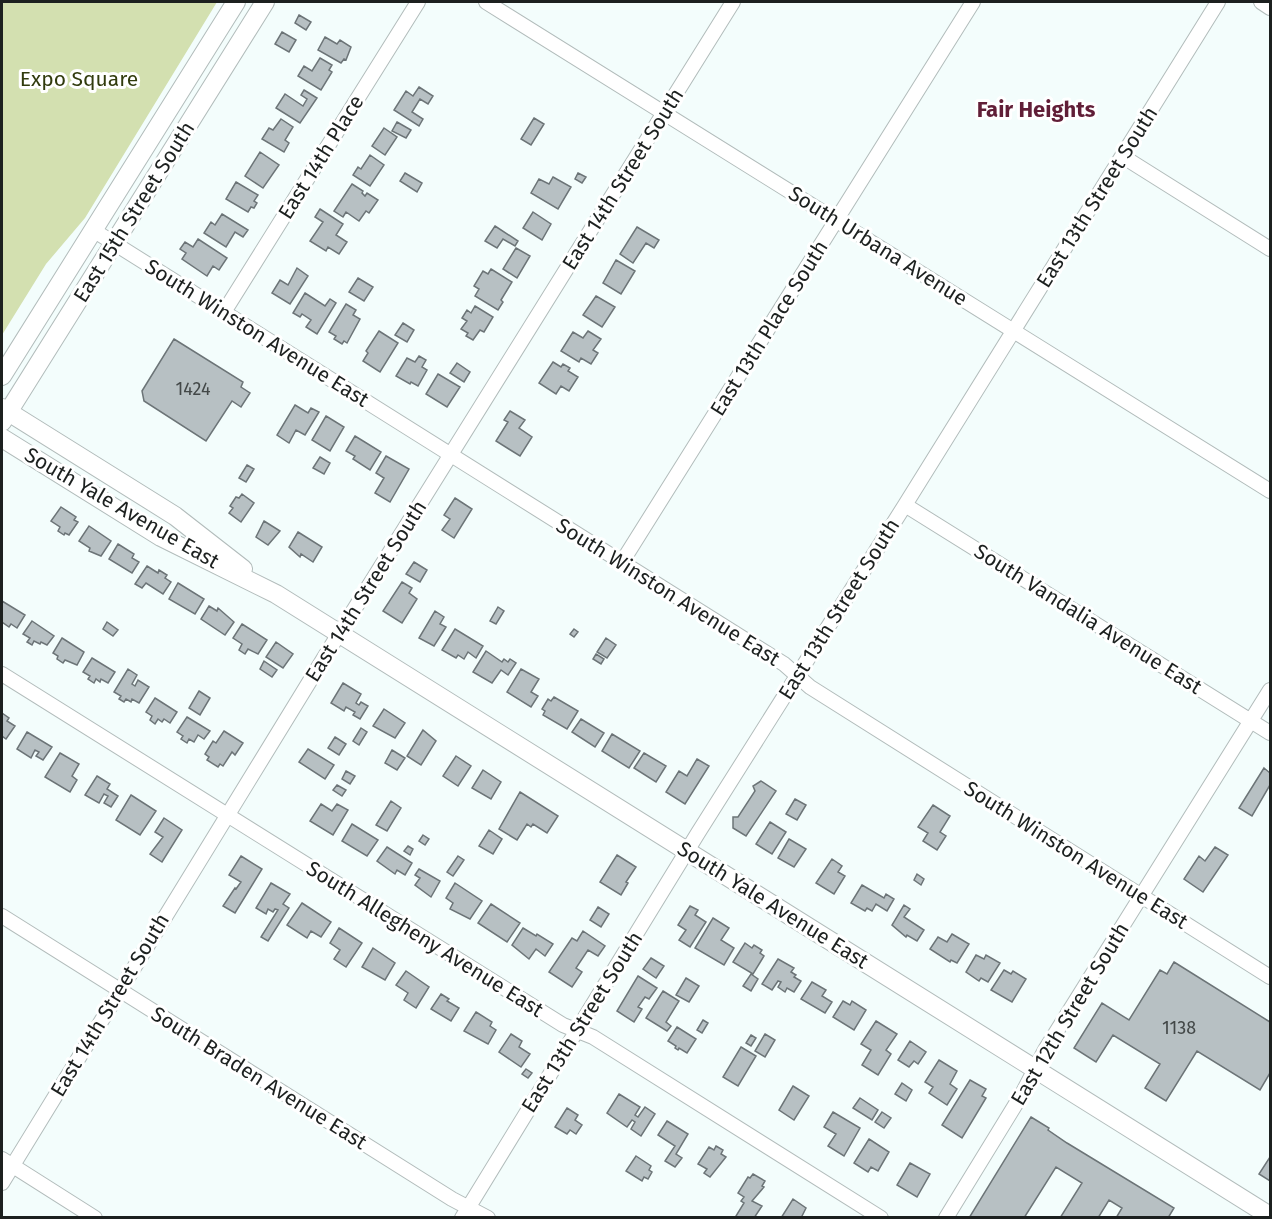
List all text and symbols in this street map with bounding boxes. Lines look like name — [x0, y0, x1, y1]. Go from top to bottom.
park label: Expo Square — [20, 66, 138, 92]
street label: East 14th Street South — [557, 83, 689, 275]
street label: East 14th Place — [273, 90, 369, 224]
district label: Fair Heights — [977, 96, 1096, 123]
street label: East 13th Street South — [1031, 102, 1163, 292]
street label: East 15th Street South — [68, 117, 200, 307]
street label: South Urbana Avenue — [784, 180, 972, 312]
street label: East 13th Place South — [704, 235, 834, 421]
street label: South Winston Avenue East — [140, 253, 374, 413]
house number: 1424 — [175, 378, 211, 400]
street label: South Yale Avenue East — [20, 442, 224, 575]
street label: East 14th Street South — [300, 495, 432, 687]
street label: South Winston Avenue East — [551, 512, 785, 672]
street label: East 13th Street South — [773, 514, 905, 704]
street label: South Vandalia Avenue East — [969, 538, 1207, 700]
street label: South Winston Avenue East — [959, 775, 1193, 935]
street label: South Yale Avenue East — [673, 836, 874, 975]
street label: South Allegheny Avenue East — [302, 855, 549, 1023]
street label: East 14th Street South — [45, 909, 175, 1101]
street label: East 12th Street South — [1005, 918, 1135, 1110]
street label: East 13th Street South — [516, 927, 648, 1117]
street label: South Braden Avenue East — [146, 1001, 372, 1155]
house number: 1138 — [1162, 1017, 1196, 1039]

